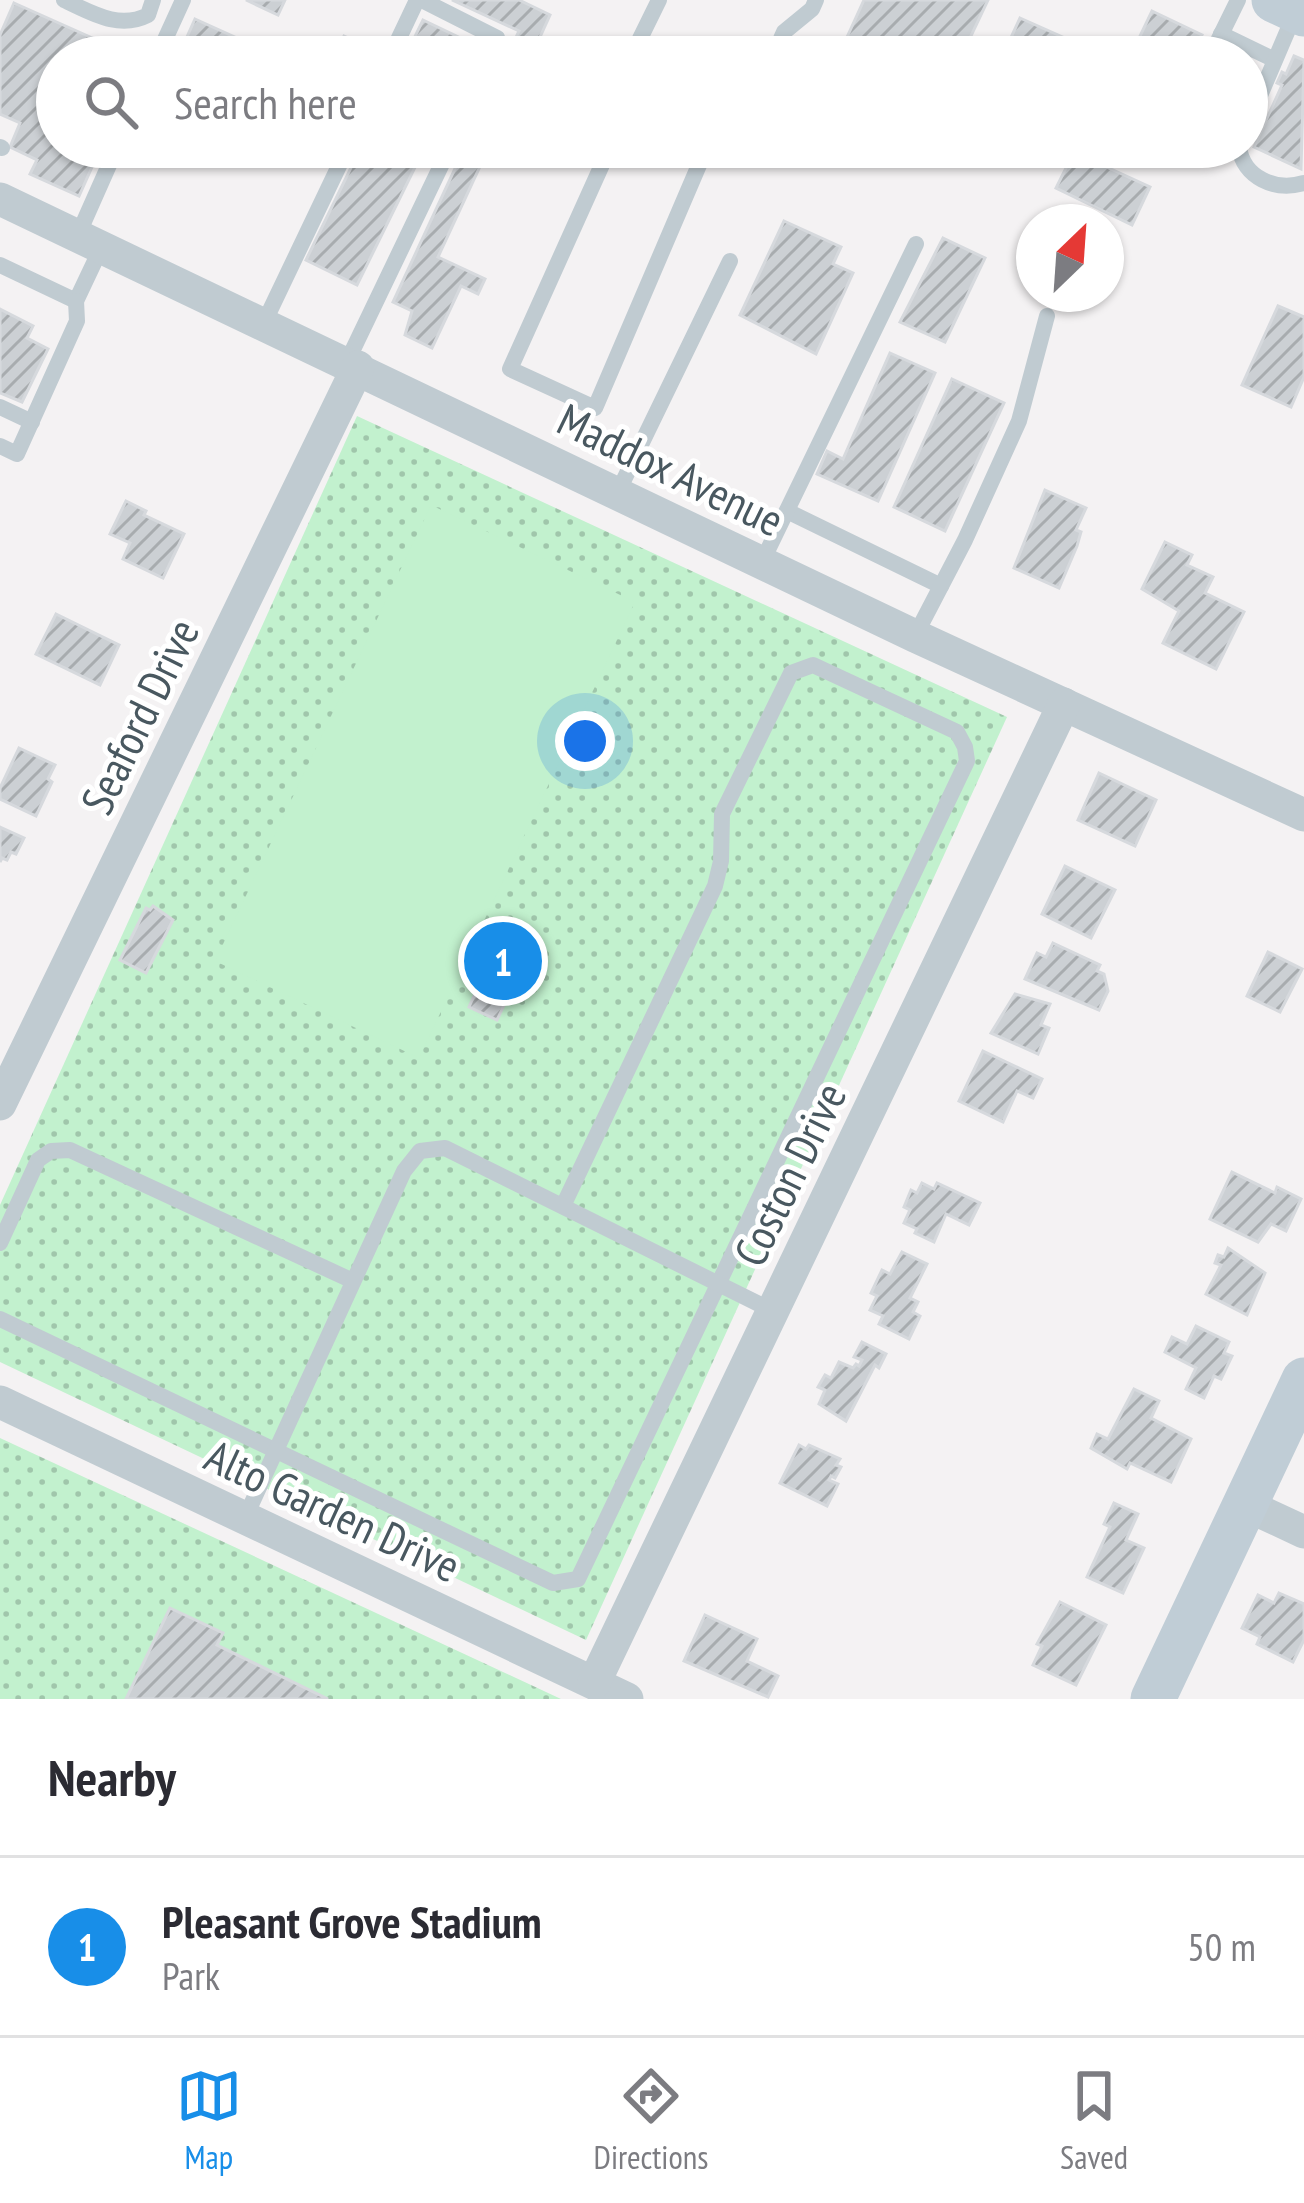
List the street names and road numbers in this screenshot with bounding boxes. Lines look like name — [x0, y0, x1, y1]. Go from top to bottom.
street label: Maddox Avenue — [549, 389, 793, 549]
street label: Seaford Drive — [67, 609, 211, 823]
street label: Coston Drive — [720, 1073, 858, 1275]
street label: Alto Garden Drive — [196, 1426, 470, 1594]

